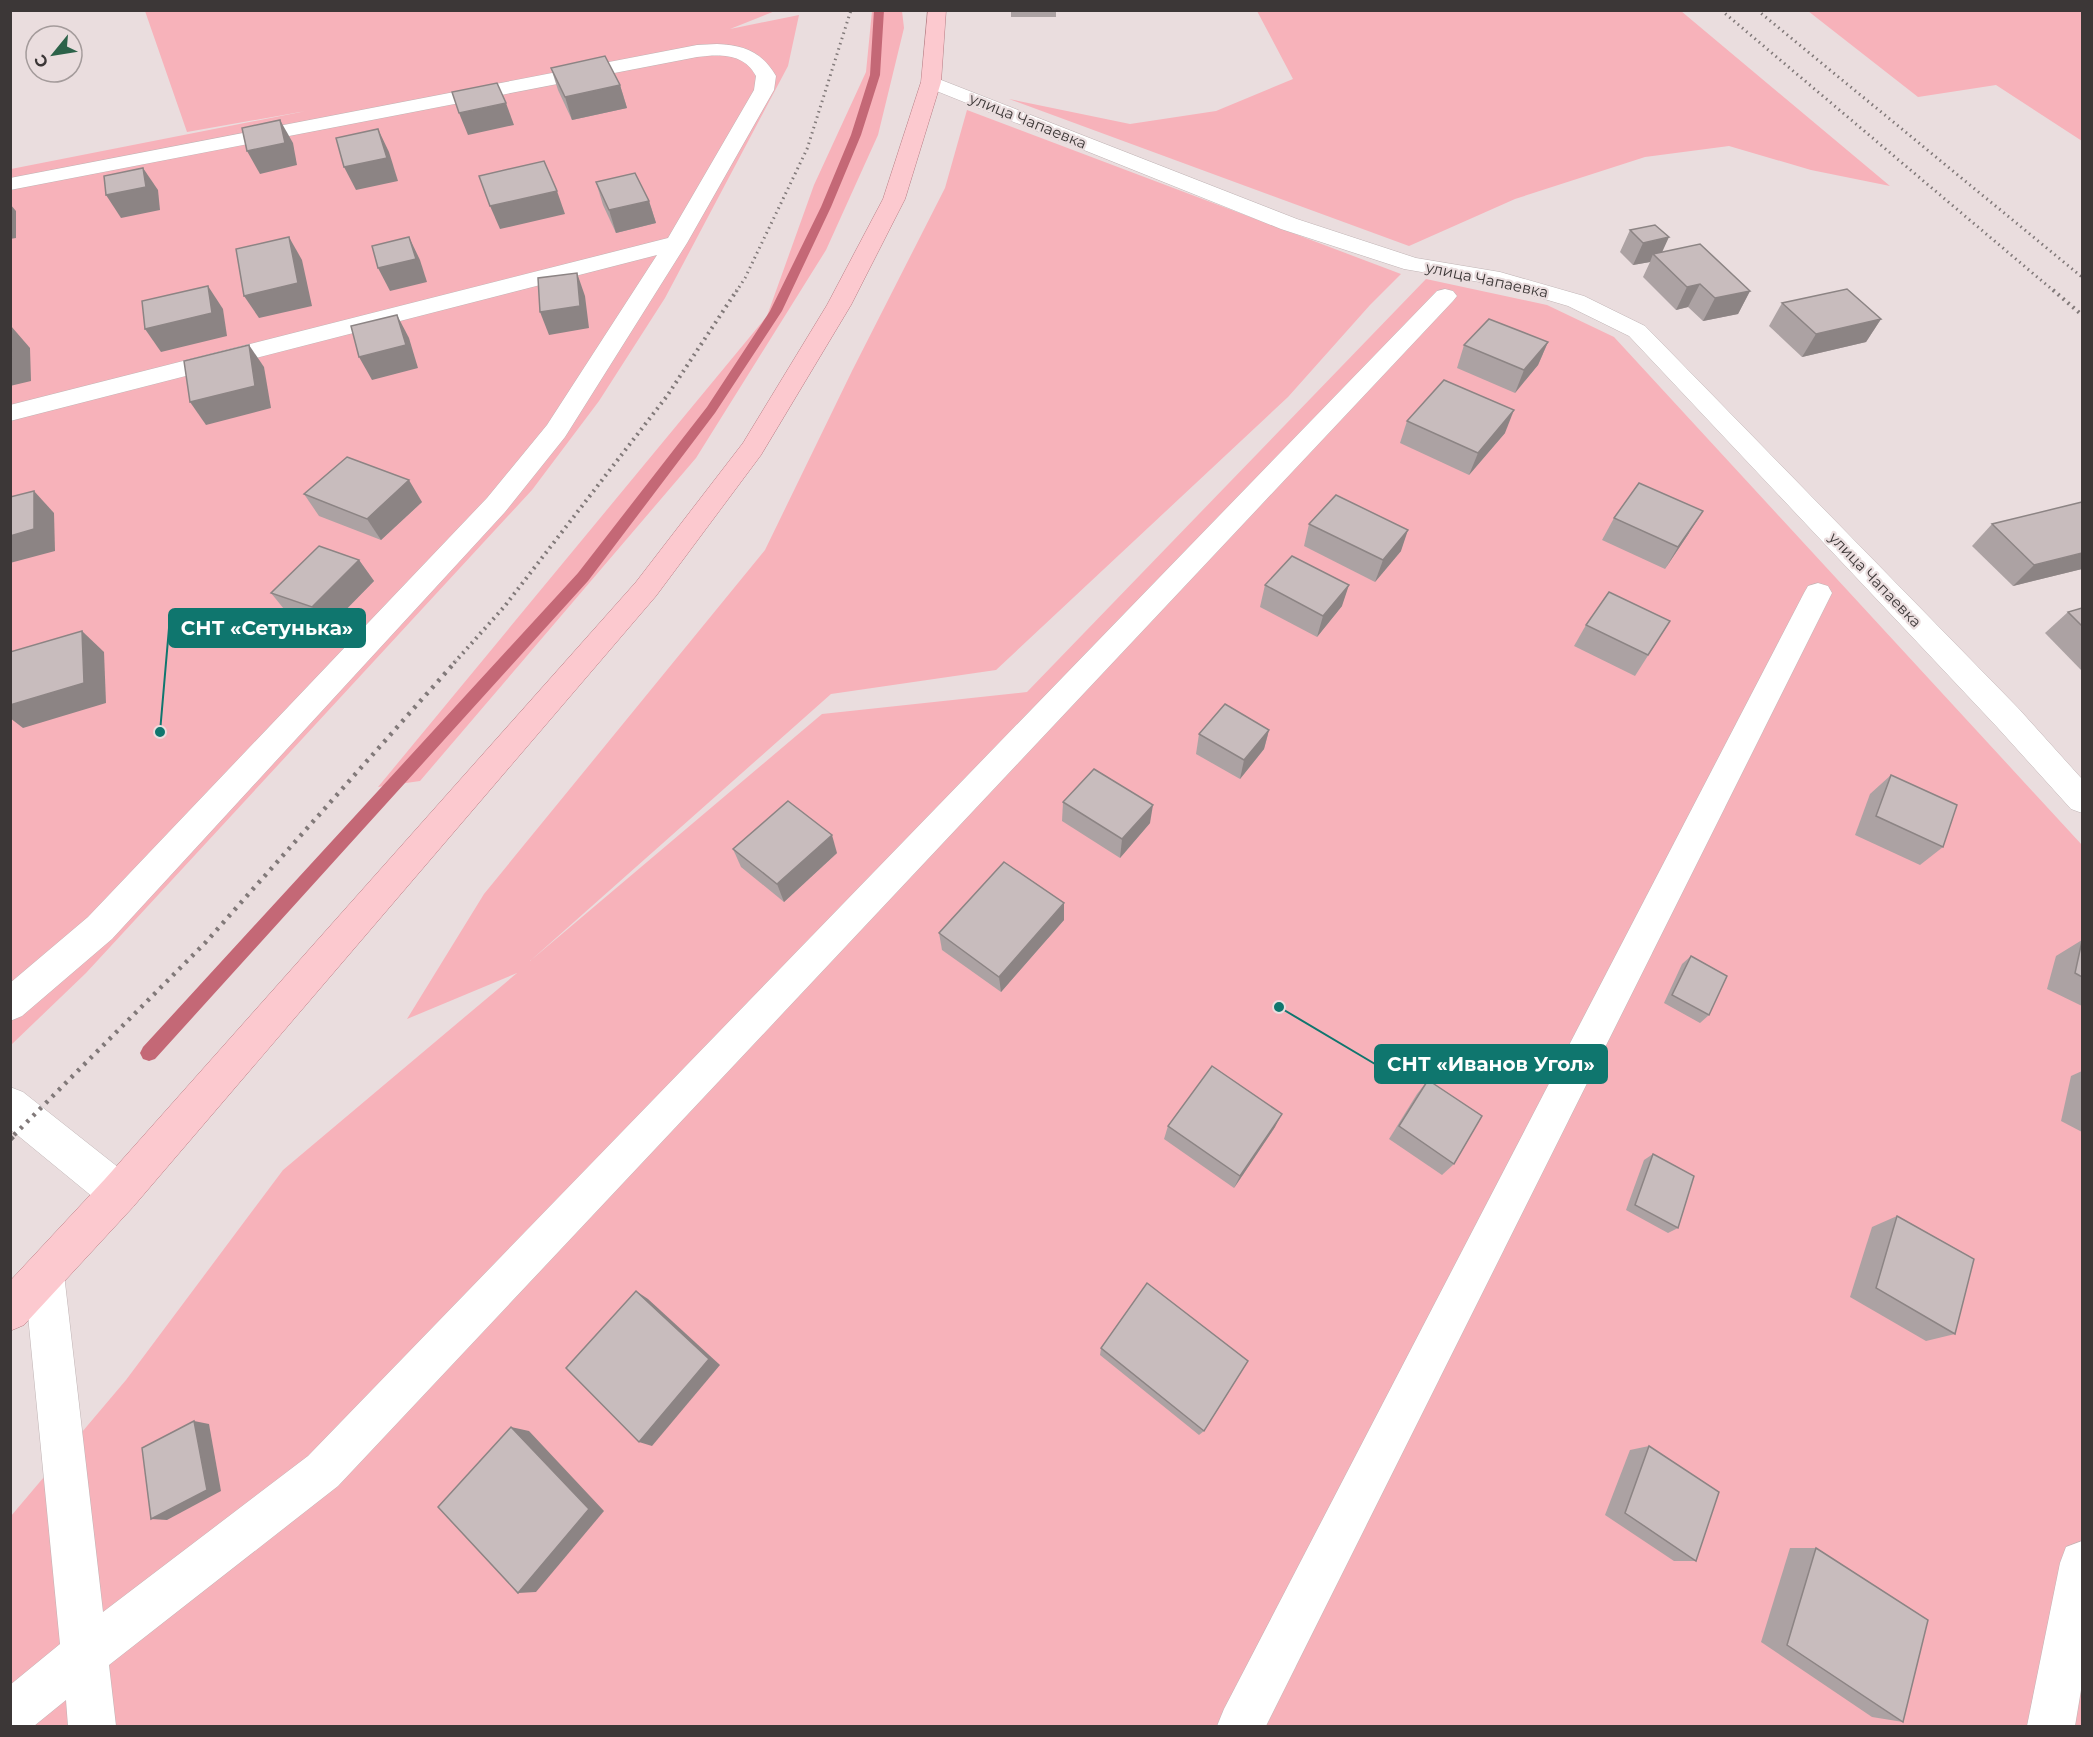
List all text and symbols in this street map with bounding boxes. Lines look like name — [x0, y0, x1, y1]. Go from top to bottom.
north arrow — [24, 24, 84, 84]
text: С — [30, 51, 53, 71]
street label: улица Чапаевка — [966, 88, 1090, 153]
street label: улица Чапаевка — [1423, 257, 1550, 302]
street label: улица Чапаевка — [1824, 527, 1926, 631]
callout: СНТ «Сетунька» — [169, 609, 365, 647]
text: СНТ «Сетунька» — [181, 616, 353, 640]
callout: СНТ «Иванов Угол» — [1375, 1045, 1607, 1083]
text: СНТ «Иванов Угол» — [1387, 1052, 1595, 1076]

